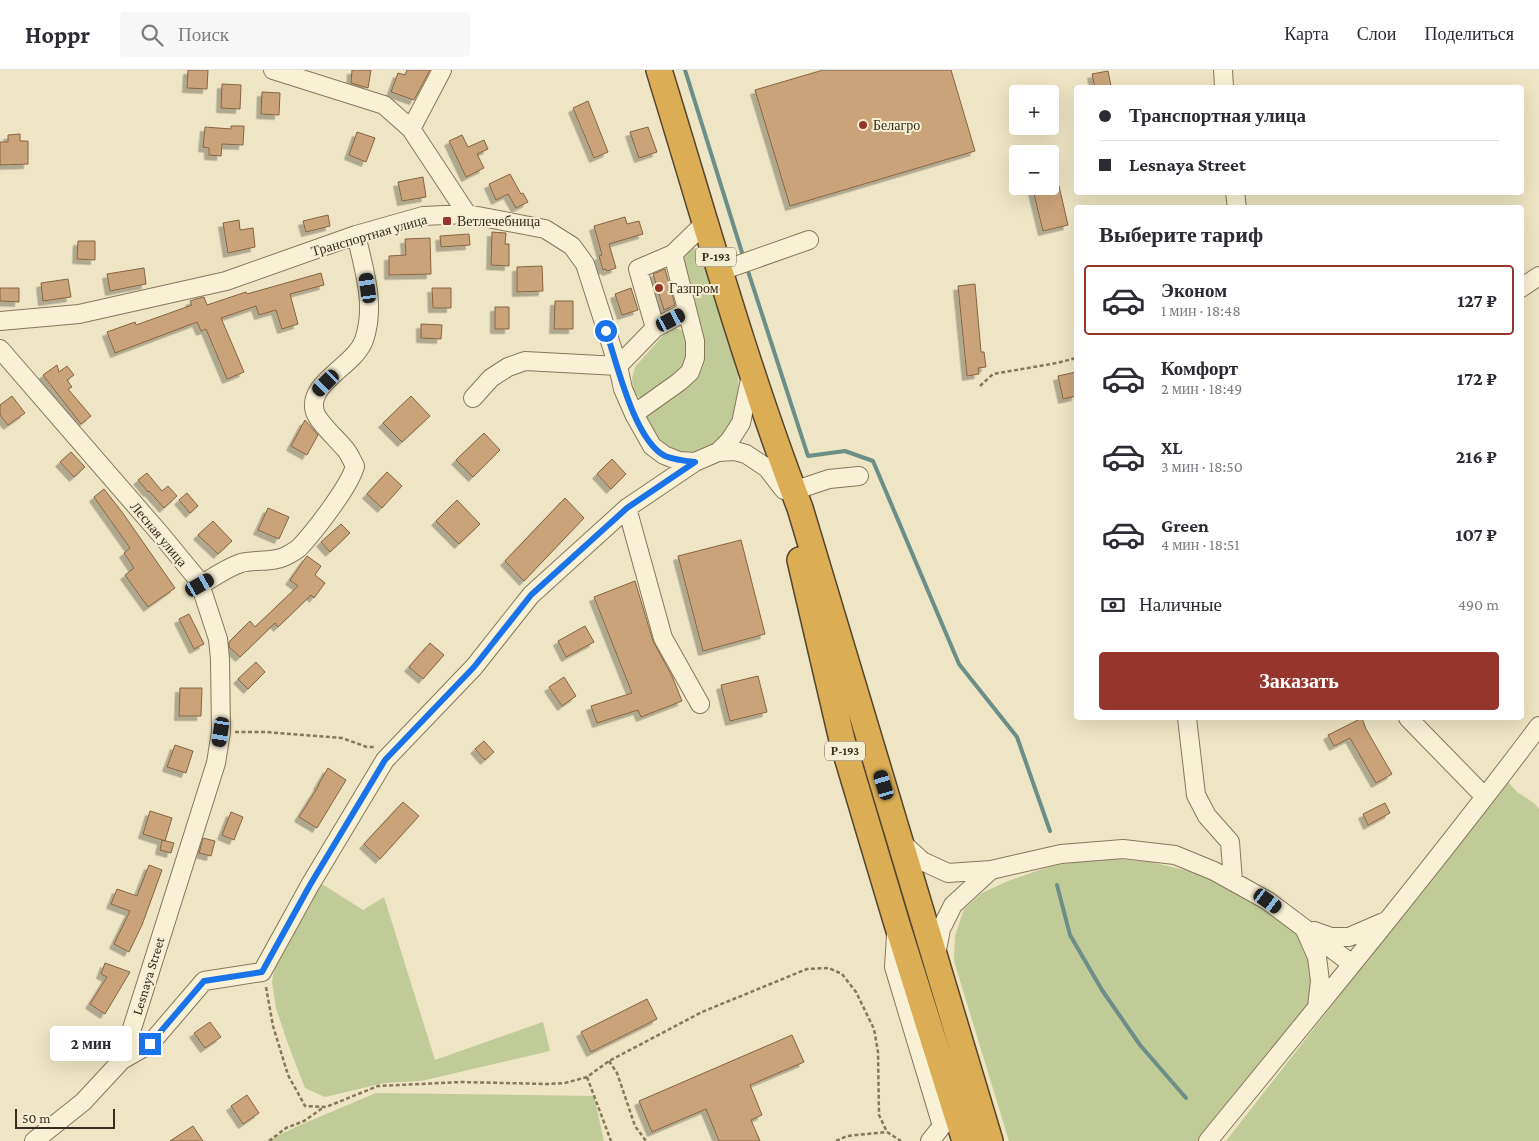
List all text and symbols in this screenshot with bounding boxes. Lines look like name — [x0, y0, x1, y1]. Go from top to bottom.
search box — [120, 12, 470, 57]
text: Hoppr — [25, 21, 90, 48]
icon: search — [138, 21, 166, 49]
text: Поиск — [178, 24, 229, 45]
text: Карта — [1284, 24, 1329, 44]
text: Слои — [1357, 24, 1396, 44]
text: Поделиться — [1424, 24, 1514, 44]
map controls — [1009, 85, 1059, 195]
button: + — [1009, 85, 1059, 135]
text: Транспортная улица — [1129, 105, 1306, 126]
place label: Белагро — [873, 117, 920, 133]
marker: Белагро — [857, 119, 869, 131]
button: − — [1009, 145, 1059, 195]
text: Lesnaya Street — [1129, 154, 1246, 175]
street label: Транспортная улица — [309, 211, 429, 259]
place label: Ветлечебница — [457, 213, 541, 229]
marker: Ветлечебница — [441, 215, 453, 227]
text: Выберите тариф — [1099, 222, 1263, 247]
road number: Р-193 — [696, 248, 736, 266]
car — [358, 272, 377, 304]
icon: car — [1101, 278, 1146, 323]
place label: Газпром — [669, 280, 719, 296]
text: Эконом — [1161, 280, 1227, 301]
marker: Газпром — [653, 282, 665, 294]
text: 127 ₽ — [1457, 290, 1497, 311]
text: 1 мин · 18:48 — [1161, 302, 1241, 319]
car — [654, 307, 687, 333]
route start — [595, 320, 617, 342]
icon: car — [1101, 356, 1146, 401]
text: Комфорт — [1161, 358, 1238, 379]
car — [310, 367, 341, 399]
text: 172 ₽ — [1457, 368, 1497, 389]
text: 2 мин · 18:49 — [1161, 380, 1242, 397]
icon: car — [1101, 434, 1146, 479]
text: XL — [1161, 437, 1183, 458]
text: 216 ₽ — [1456, 446, 1497, 467]
text: 3 мин · 18:50 — [1161, 458, 1243, 475]
street label: Лесная улица — [127, 498, 191, 570]
icon: car — [1101, 512, 1146, 557]
text: Green — [1161, 515, 1209, 536]
text: 107 ₽ — [1455, 524, 1497, 545]
text: 4 мин · 18:51 — [1161, 536, 1240, 553]
car — [183, 571, 216, 599]
icon: cash — [1099, 591, 1127, 619]
text: Наличные — [1139, 594, 1222, 615]
text: 490 m — [1458, 596, 1499, 613]
button: Заказать — [1099, 652, 1499, 710]
car — [211, 716, 230, 748]
road number: Р-193 — [825, 741, 865, 760]
car — [872, 768, 895, 802]
car — [1251, 886, 1284, 916]
street label: Lesnaya Street — [129, 935, 168, 1017]
callout: 2 мин — [50, 1026, 132, 1062]
route end — [139, 1033, 161, 1055]
text: 2 мин — [71, 1035, 111, 1052]
scale bar — [15, 1106, 115, 1129]
text: 50 m — [22, 1110, 50, 1126]

